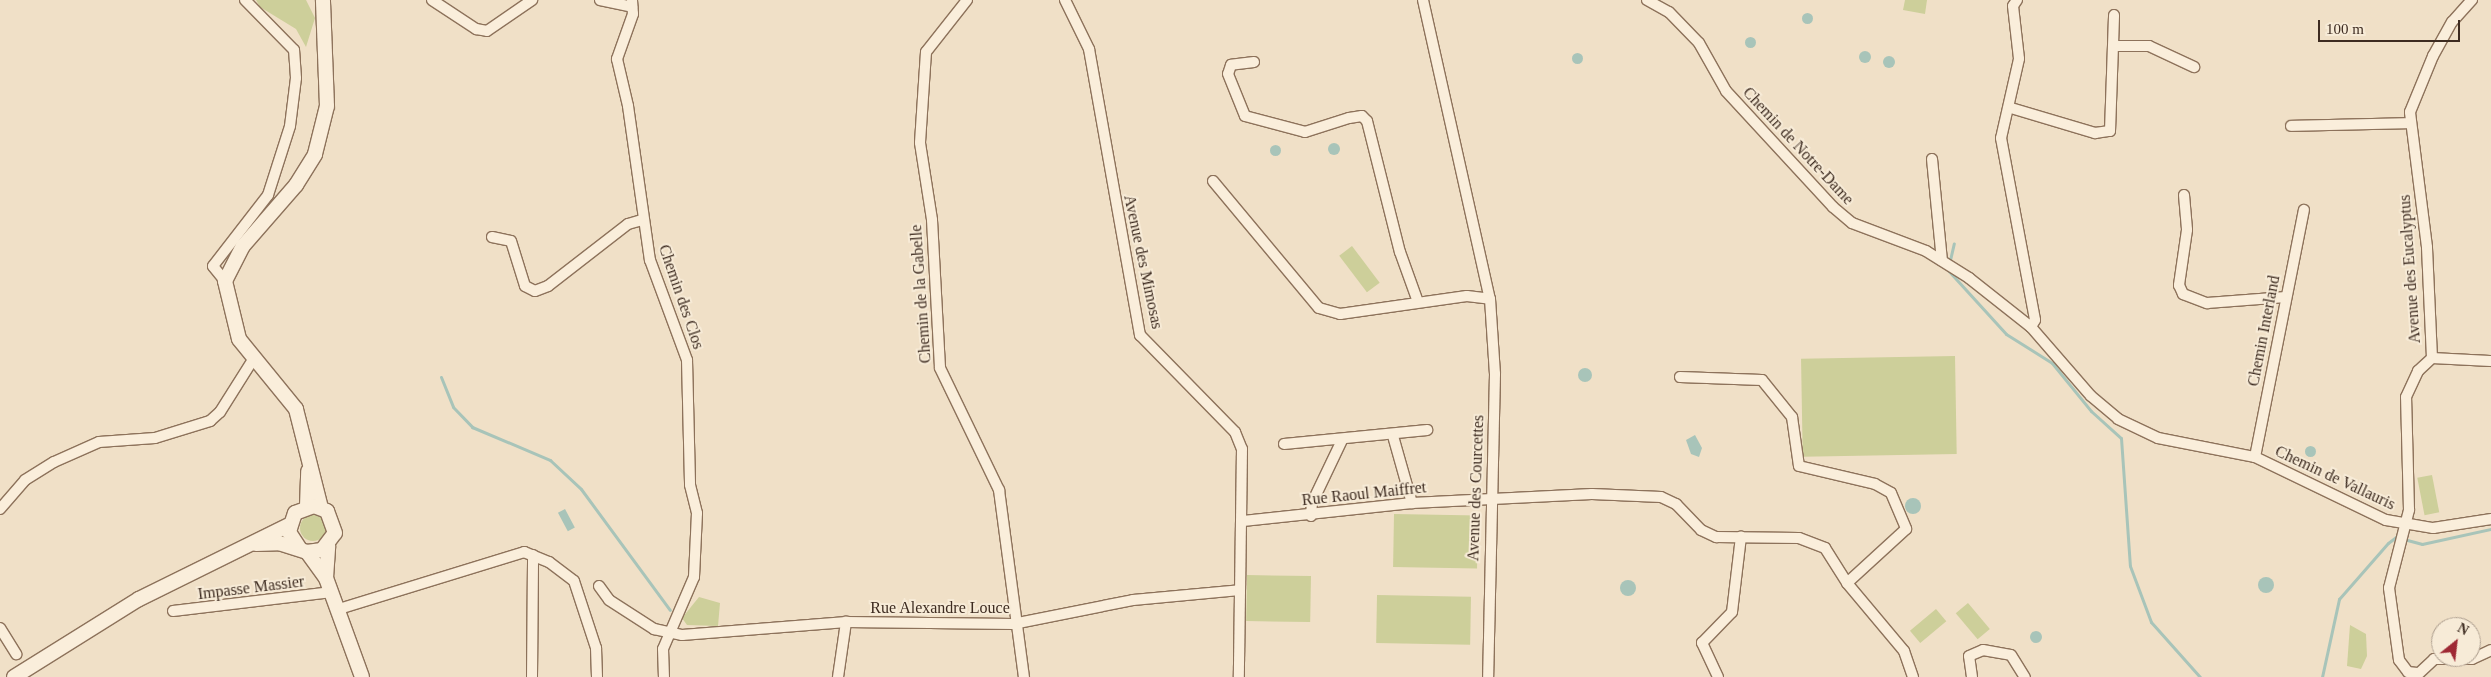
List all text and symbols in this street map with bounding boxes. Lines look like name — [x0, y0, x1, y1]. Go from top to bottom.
scale bar — [2321, 10, 2464, 42]
text: 100 m — [2326, 21, 2364, 37]
street label: Chemin de Notre-Dame — [1739, 83, 1857, 209]
street label: Avenue des Mimosas — [1119, 193, 1167, 331]
street label: Avenue des Eucalyptus — [2395, 194, 2425, 344]
street label: Chemin de la Gabelle — [907, 224, 935, 364]
street label: Chemin des Clos — [654, 242, 708, 352]
street label: Chemin Interland — [2244, 274, 2284, 388]
street label: Avenue des Courcettes — [1464, 415, 1488, 561]
street label: Chemin de Vallauris — [2272, 442, 2398, 514]
street label: Rue Raoul Maiffret — [1301, 478, 1427, 510]
street label: Impasse Massier — [197, 572, 305, 604]
street label: Rue Alexandre Louce — [870, 598, 1010, 618]
north arrow — [2431, 617, 2481, 667]
text: N — [2455, 620, 2471, 638]

